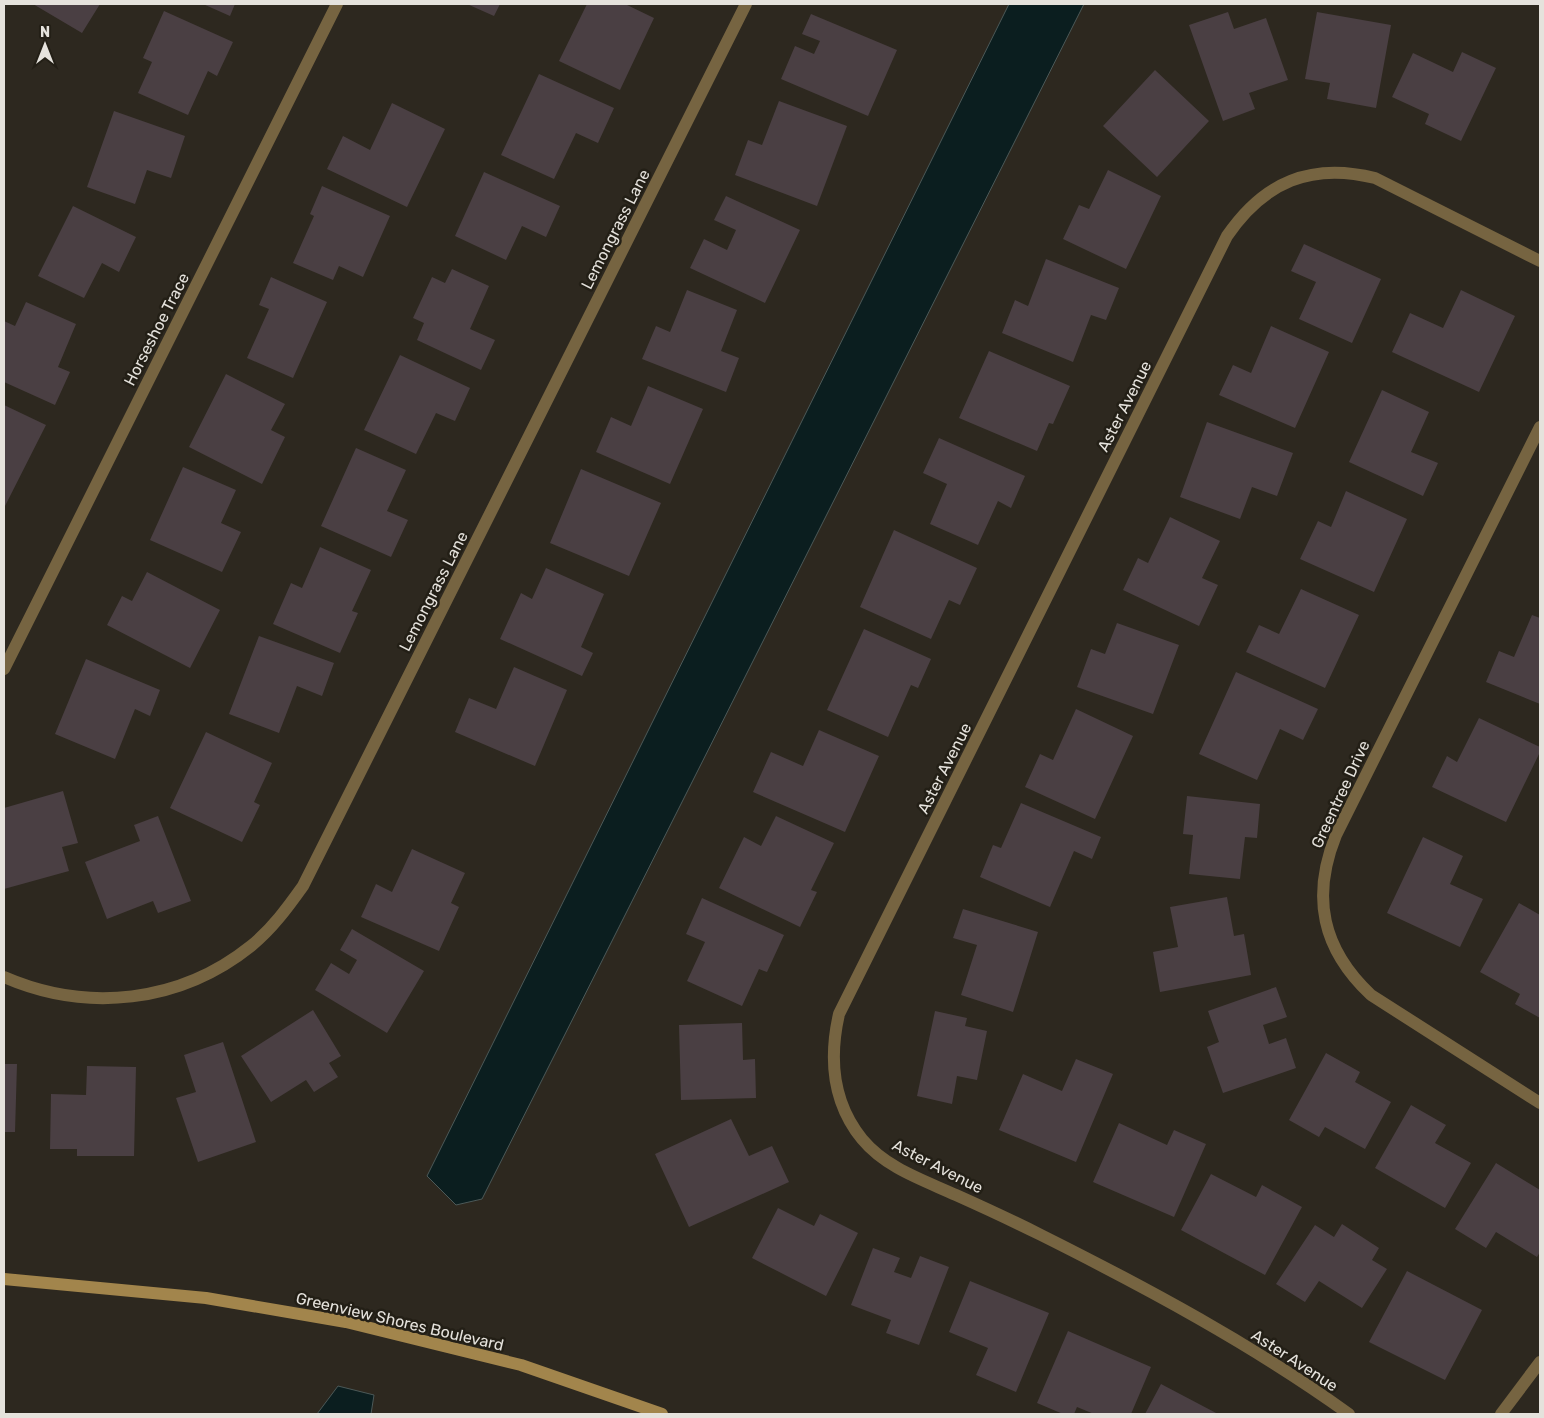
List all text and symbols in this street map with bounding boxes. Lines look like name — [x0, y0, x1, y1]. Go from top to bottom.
north arrow — [20, 20, 70, 70]
text: N — [40, 24, 50, 41]
street label: Lemongrass Lane — [577, 166, 654, 292]
street label: Horseshoe Trace — [120, 270, 193, 389]
street label: Aster Avenue — [1093, 358, 1155, 455]
street label: Lemongrass Lane — [395, 528, 472, 654]
street label: Aster Avenue — [913, 720, 975, 817]
street label: Greentree Drive — [1307, 737, 1374, 851]
street label: Aster Avenue — [889, 1135, 986, 1197]
street label: Greenview Shores Boulevard — [294, 1288, 506, 1355]
street label: Aster Avenue — [1248, 1325, 1342, 1395]

